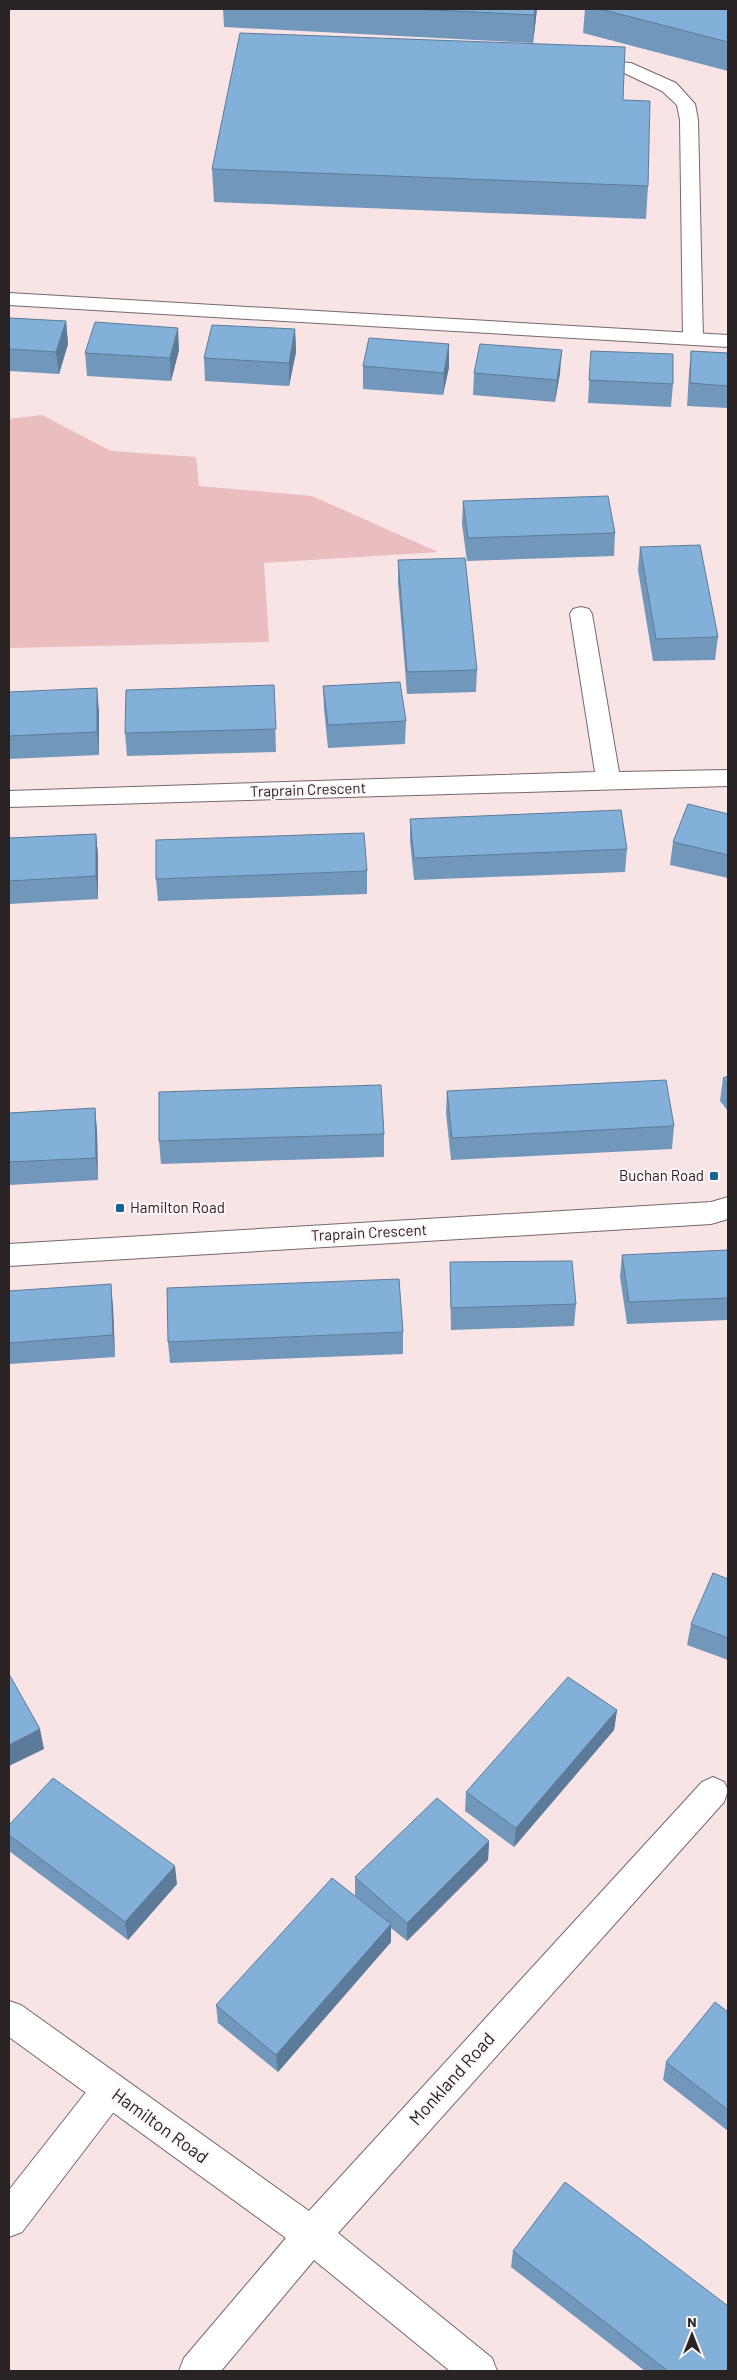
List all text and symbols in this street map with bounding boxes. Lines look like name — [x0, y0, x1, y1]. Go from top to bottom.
street label: Traprain Crescent — [250, 778, 366, 800]
place label: Buchan Road — [619, 1166, 704, 1184]
marker: Buchan Road — [708, 1170, 720, 1182]
place label: Hamilton Road — [130, 1198, 225, 1216]
marker: Hamilton Road — [114, 1202, 126, 1214]
street label: Traprain Crescent — [311, 1220, 427, 1244]
street label: Monkland Road — [404, 2027, 499, 2129]
street label: Hamilton Road — [108, 2083, 213, 2168]
north arrow — [667, 2310, 717, 2360]
text: N — [687, 2313, 697, 2330]

